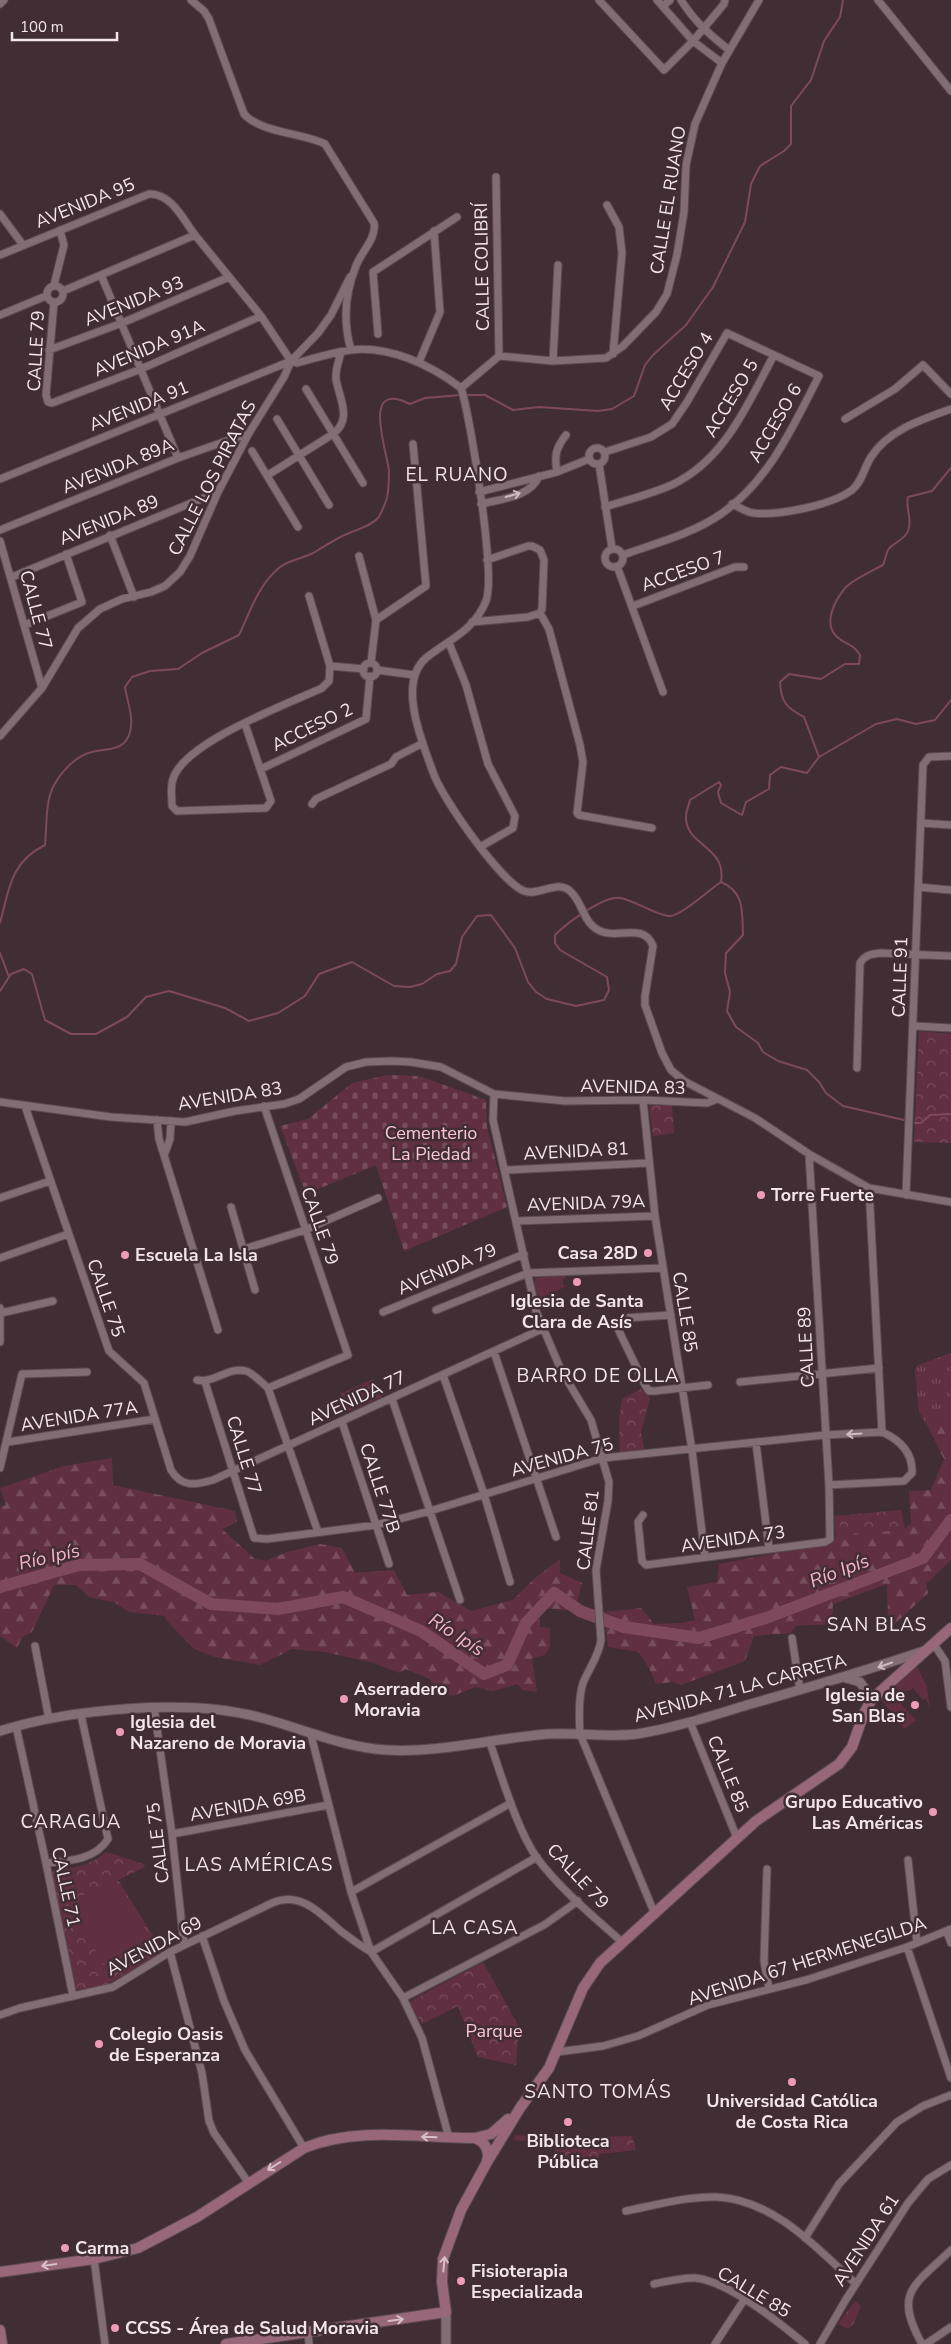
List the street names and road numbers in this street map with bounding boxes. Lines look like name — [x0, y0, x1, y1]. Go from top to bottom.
street label: CALLE EL RUANO — [644, 124, 692, 276]
street label: AVENIDA 95 — [32, 172, 138, 234]
street label: CALLE COLIBRÍ — [469, 201, 495, 331]
street label: AVENIDA 93 — [81, 270, 187, 332]
street label: CALLE 79 — [22, 310, 50, 392]
street label: AVENIDA 91A — [90, 314, 208, 382]
street label: ACCESO 4 — [653, 327, 719, 415]
street label: ACCESO 5 — [698, 354, 764, 442]
street label: AVENIDA 91 — [86, 375, 192, 437]
street label: ACCESO 6 — [743, 379, 807, 467]
street label: CALLE LOS PIRATAS — [162, 396, 262, 560]
street label: AVENIDA 89A — [59, 433, 177, 499]
street label: AVENIDA 89 — [56, 489, 162, 551]
street label: ACCESO 7 — [638, 545, 728, 597]
street label: CALLE 77 — [14, 568, 58, 652]
street label: ACCESO 2 — [267, 697, 357, 757]
street label: CALLE 91 — [887, 936, 913, 1018]
street label: AVENIDA 83 — [580, 1074, 686, 1100]
street label: AVENIDA 83 — [176, 1076, 284, 1116]
street label: AVENIDA 81 — [523, 1136, 629, 1166]
street label: CALLE 79 — [295, 1184, 345, 1268]
street label: AVENIDA 79A — [526, 1189, 646, 1217]
street label: AVENIDA 79 — [394, 1237, 500, 1301]
street label: CALLE 75 — [81, 1256, 131, 1340]
street label: CALLE 85 — [667, 1270, 703, 1354]
street label: CALLE 89 — [792, 1306, 820, 1388]
street label: AVENIDA 77 — [304, 1365, 410, 1431]
street label: AVENIDA 77A — [19, 1395, 139, 1437]
street label: CALLE 77 — [221, 1413, 267, 1497]
street label: AVENIDA 75 — [508, 1432, 616, 1482]
street label: CALLE 77B — [354, 1440, 406, 1536]
street label: CALLE 81 — [571, 1488, 605, 1572]
street label: AVENIDA 73 — [679, 1520, 787, 1558]
street label: AVENIDA 71 LA CARRETA — [631, 1648, 849, 1728]
street label: CALLE 85 — [702, 1732, 754, 1816]
street label: AVENIDA 69B — [188, 1783, 308, 1827]
street label: CALLE 75 — [141, 1801, 175, 1885]
street label: CALLE 79 — [542, 1838, 614, 1914]
street label: CALLE 71 — [46, 1845, 86, 1929]
street label: AVENIDA 69 — [102, 1911, 206, 1981]
street label: AVENIDA 67 HERMENEGILDA — [685, 1911, 929, 2011]
street label: AVENIDA 61 — [827, 2189, 905, 2291]
street label: CALLE 85 — [713, 2261, 795, 2323]

